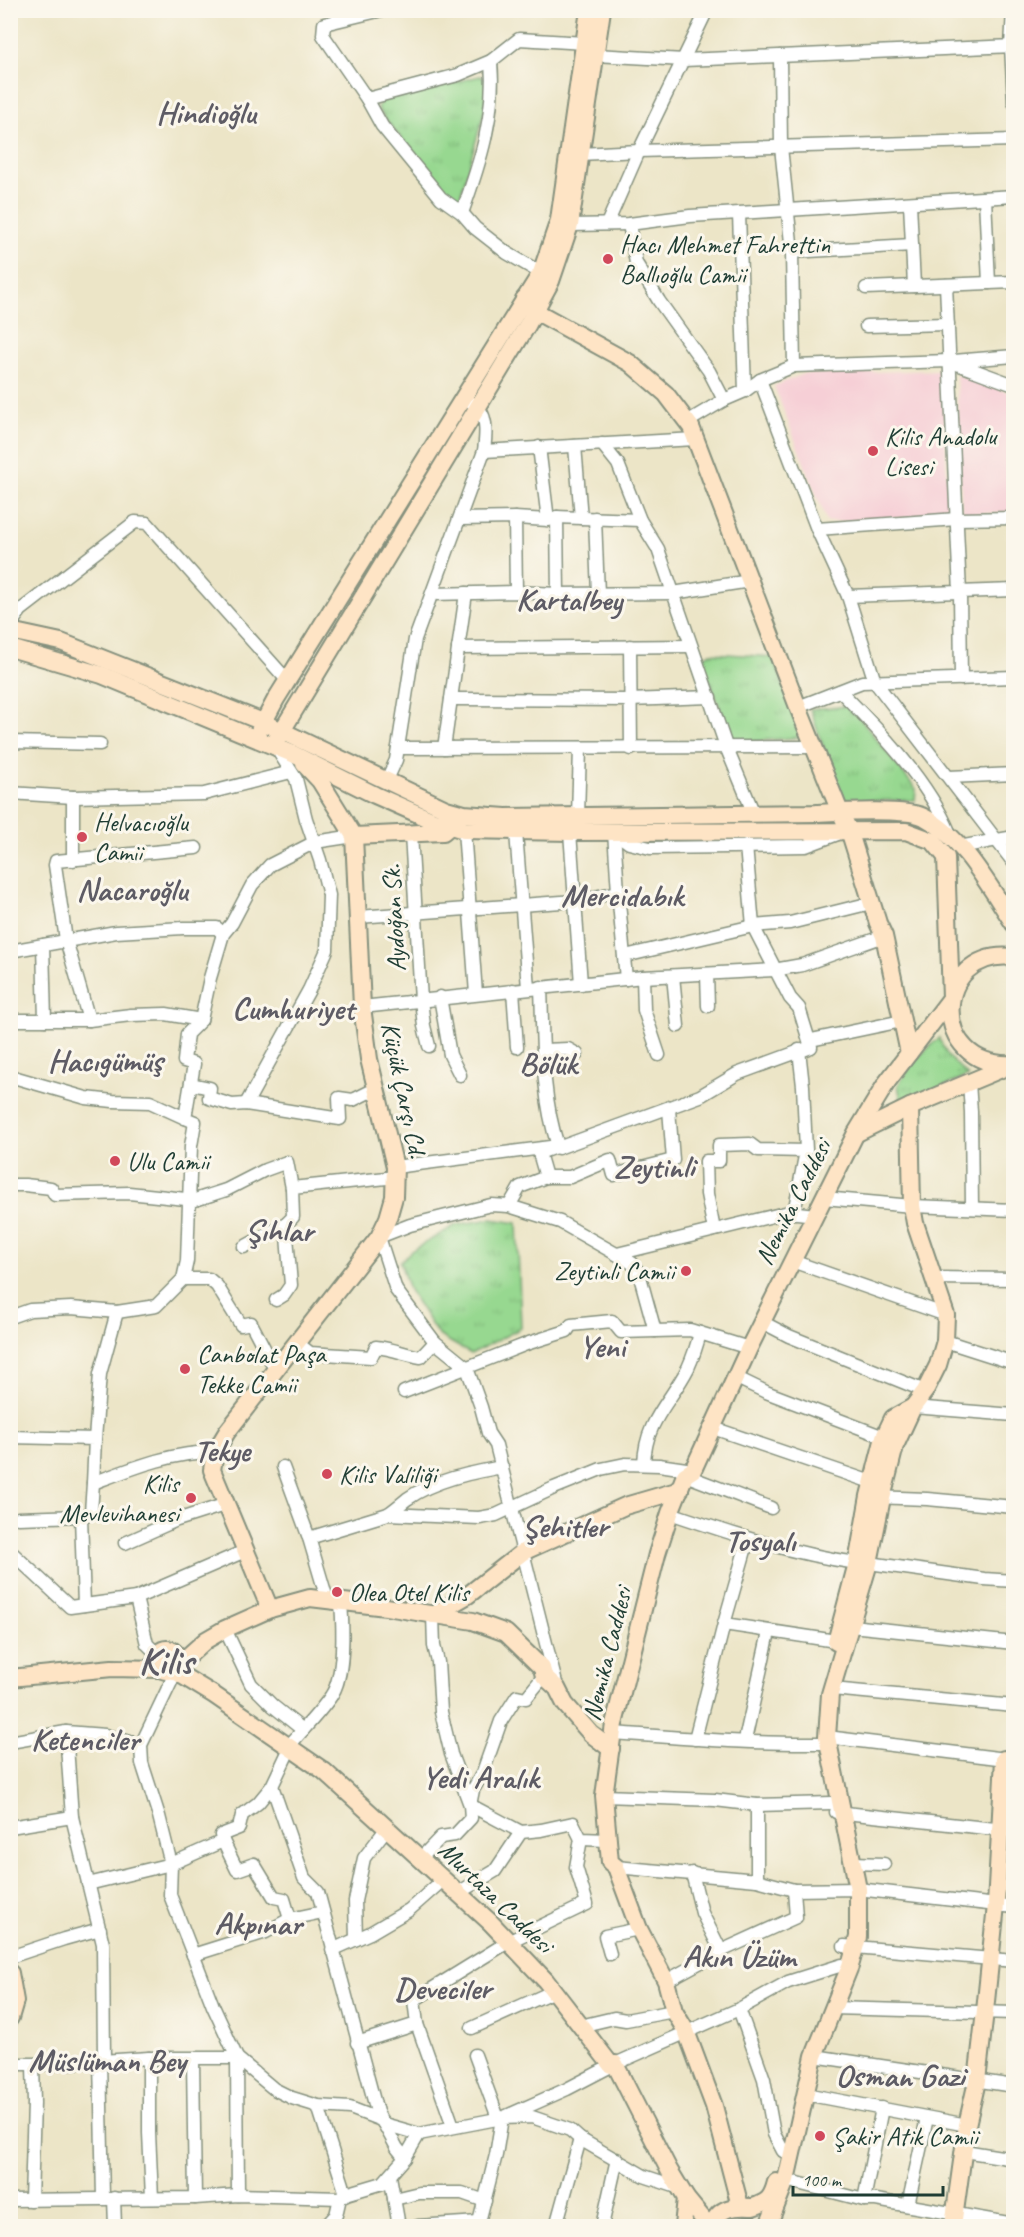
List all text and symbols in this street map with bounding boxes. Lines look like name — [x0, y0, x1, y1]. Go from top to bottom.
district label: Hindioğlu — [156, 92, 258, 133]
place label: Hacı Mehmet Fahrettin Ballıoğlu Camii — [620, 228, 831, 291]
marker: Hacı Mehmet Fahrettin Ballıoğlu Camii — [601, 252, 615, 266]
place label: Kilis Anadolu Lisesi — [885, 420, 999, 483]
marker: Kilis Anadolu Lisesi — [866, 444, 880, 458]
district label: Kartalbey — [516, 579, 625, 620]
place label: Helvacıoğlu Camii — [94, 806, 189, 869]
marker: Helvacıoğlu Camii — [75, 830, 89, 844]
street label: Aydoğan Sk. — [375, 863, 413, 972]
district label: Nacaroğlu — [77, 869, 190, 910]
district label: Mercidabık — [561, 875, 686, 916]
district label: Cumhuriyet — [232, 988, 357, 1029]
street label: Küçük Çarşı Cd. — [374, 1019, 435, 1162]
district label: Hacıgümüş — [48, 1040, 165, 1081]
district label: Bölük — [519, 1043, 580, 1084]
street label: Nemika Caddesi — [747, 1131, 840, 1270]
place label: Ulu Camii — [127, 1145, 212, 1178]
district label: Zeytinli — [614, 1146, 699, 1187]
marker: Ulu Camii — [108, 1154, 122, 1168]
district label: Şıhlar — [245, 1210, 317, 1251]
place label: Zeytinli Camii — [554, 1255, 677, 1288]
marker: Zeytinli Camii — [679, 1264, 693, 1278]
district label: Yeni — [579, 1326, 629, 1367]
place label: Canbolat Paşa Tekke Camii — [197, 1338, 327, 1401]
marker: Canbolat Paşa Tekke Camii — [178, 1362, 192, 1376]
district label: Tekye — [194, 1430, 252, 1471]
place label: Kilis Valiliği — [339, 1458, 440, 1491]
place label: Kilis Mevlevihanesi — [60, 1467, 182, 1530]
marker: Kilis Valiliği — [320, 1467, 334, 1481]
marker: Kilis Mevlevihanesi — [184, 1491, 198, 1505]
district label: Şehitler — [522, 1506, 612, 1547]
district label: Tosyalı — [725, 1520, 797, 1561]
place label: Olea Otel Kilis — [349, 1576, 471, 1609]
street label: Nemika Caddesi — [574, 1581, 640, 1724]
marker: Olea Otel Kilis — [330, 1585, 344, 1599]
district label: Kilis — [139, 1638, 197, 1685]
district label: Ketenciler — [31, 1719, 142, 1760]
district label: Yedi Aralık — [422, 1757, 541, 1798]
street label: Murtaza Caddesi — [431, 1834, 563, 1962]
district label: Akpınar — [215, 1903, 305, 1944]
district label: Akın Üzüm — [683, 1936, 798, 1977]
district label: Deveciler — [395, 1968, 495, 2009]
district label: Müslüman Bey — [28, 2040, 189, 2081]
district label: Osman Gazi — [835, 2055, 969, 2096]
place label: Şakir Atik Camii — [832, 2120, 981, 2153]
marker: Şakir Atik Camii — [813, 2129, 827, 2143]
scale bar — [793, 2159, 943, 2197]
text: 100 m — [802, 2169, 843, 2191]

